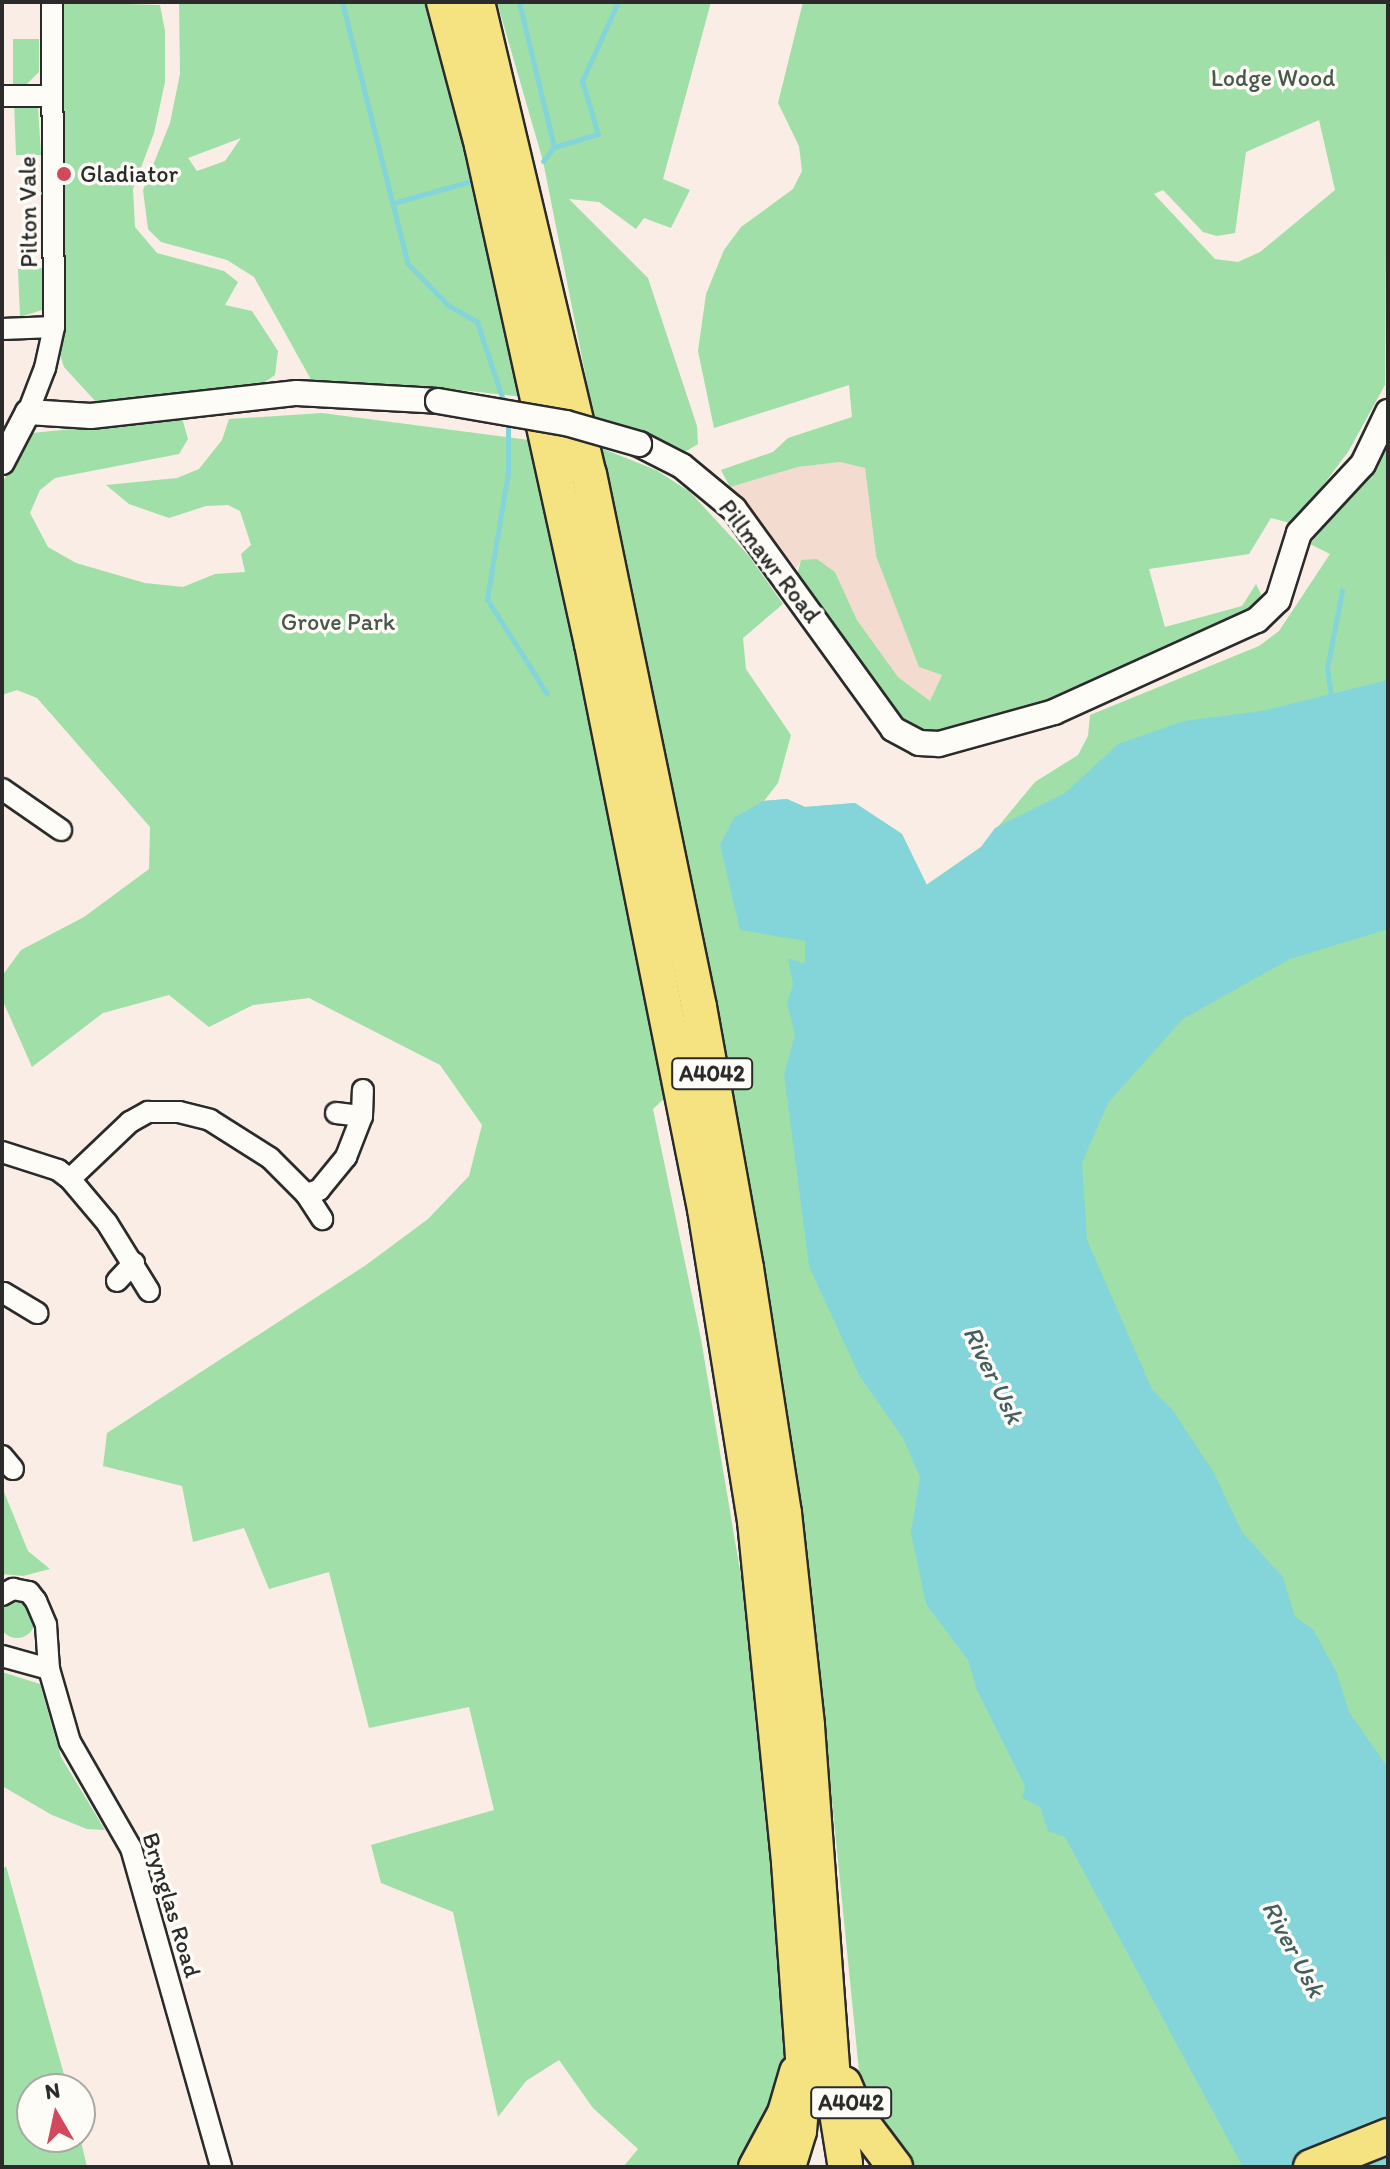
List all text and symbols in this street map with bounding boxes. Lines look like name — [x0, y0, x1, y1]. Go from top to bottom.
park label: Lodge Wood — [1211, 64, 1335, 92]
street label: Pilton Vale — [13, 156, 43, 268]
place label: Gladiator — [80, 160, 178, 188]
marker: Gladiator — [55, 165, 73, 183]
street label: Pillmawr Road — [713, 494, 827, 628]
park label: Grove Park — [281, 608, 395, 636]
road number: A4042 — [670, 1056, 754, 1092]
water label: River Usk — [956, 1321, 1030, 1429]
street label: Brynglas Road — [136, 1829, 208, 1981]
water label: River Usk — [1255, 1896, 1331, 2002]
north arrow — [16, 2073, 96, 2153]
text: N — [43, 2076, 62, 2105]
road number: A4042 — [809, 2085, 893, 2121]

